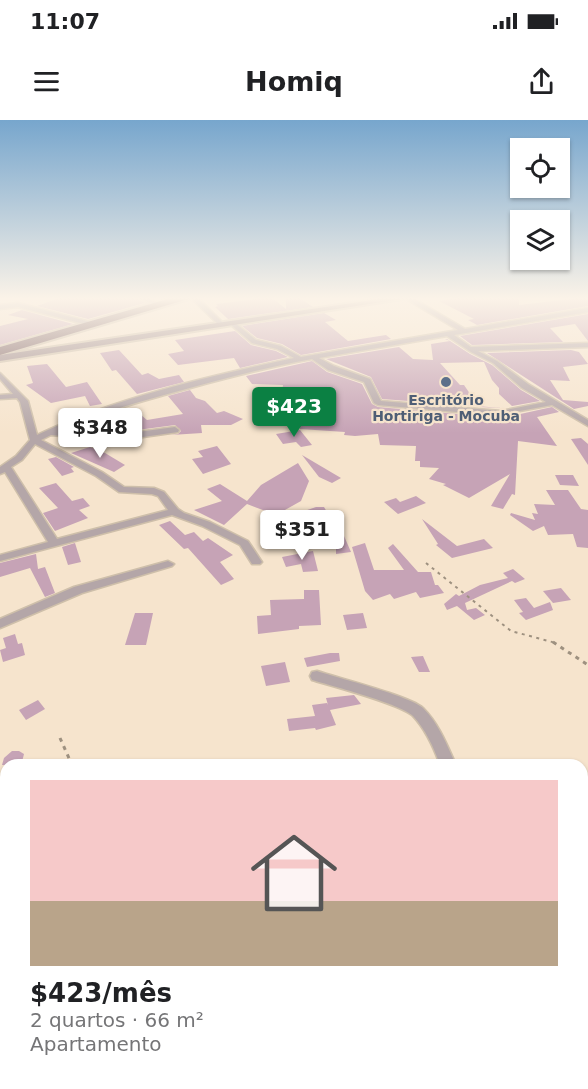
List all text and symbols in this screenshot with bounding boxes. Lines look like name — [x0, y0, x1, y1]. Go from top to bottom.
text: 11:07 — [30, 9, 100, 34]
icon: menu — [30, 65, 63, 98]
icon: share — [525, 65, 558, 98]
text: Homiq — [245, 66, 343, 97]
map controls — [510, 138, 570, 270]
button: locate — [510, 138, 570, 198]
button: layers — [510, 210, 570, 270]
marker: Escritório Hortiriga - Mocuba — [439, 375, 453, 389]
pin: $423 — [258, 387, 330, 438]
place label: Escritório Hortiriga - Mocuba — [372, 392, 520, 424]
text: $423 — [266, 394, 322, 418]
pin: $348 — [64, 408, 136, 459]
text: $348 — [72, 415, 128, 439]
pin: $351 — [266, 510, 338, 561]
text: $351 — [274, 517, 330, 541]
icon: home — [240, 819, 348, 927]
text: $423/mês — [30, 978, 172, 1008]
text: 2 quartos · 66 m² — [30, 1008, 204, 1032]
text: Apartamento — [30, 1032, 162, 1056]

